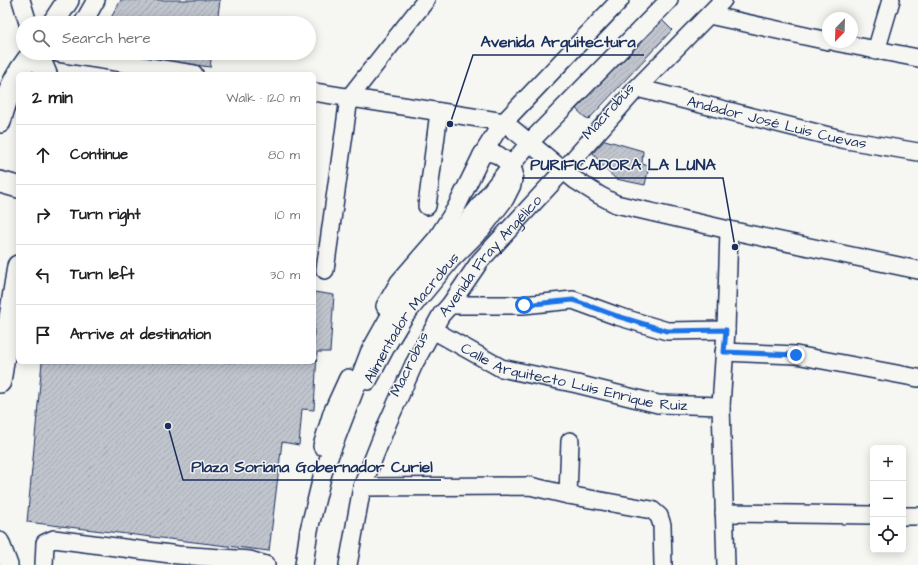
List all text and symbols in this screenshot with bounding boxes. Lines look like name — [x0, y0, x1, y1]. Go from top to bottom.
north arrow — [822, 12, 858, 48]
search box — [16, 16, 316, 60]
icon: search — [30, 27, 52, 49]
callout: Avenida Arquitectura — [473, 27, 644, 55]
text: Search here — [62, 28, 151, 49]
text: Avenida Arquitectura — [480, 31, 636, 53]
street label: Macrobús — [577, 78, 640, 144]
text: 2 min — [32, 86, 73, 110]
text: Walk · 120 m — [226, 89, 300, 107]
street label: Andador José Luis Cuevas — [685, 91, 869, 154]
icon: ahead — [32, 144, 54, 166]
text: Continue — [70, 144, 128, 165]
text: 80 m — [268, 146, 300, 164]
callout: PURIFICADORA LA LUNA — [522, 150, 723, 178]
text: PURIFICADORA LA LUNA — [530, 154, 716, 176]
street label: Avenida Fray Angélico — [434, 190, 547, 322]
icon: right — [32, 204, 54, 226]
text: Turn right — [70, 204, 141, 225]
text: 10 m — [275, 206, 300, 224]
street label: Alimentador Macrobus — [359, 247, 464, 387]
icon: left — [32, 264, 54, 286]
text: Turn left — [70, 264, 134, 285]
text: 30 m — [270, 266, 300, 284]
route start — [515, 296, 533, 314]
icon: arrive — [32, 324, 54, 346]
text: Arrive at destination — [70, 324, 211, 345]
street label: Macrobús — [385, 328, 434, 400]
street label: Calle Arquitecto Luis Enrique Ruiz — [457, 338, 688, 416]
route end — [787, 346, 805, 364]
map controls — [870, 445, 906, 553]
button: + — [870, 445, 906, 481]
callout: Plaza Soriana Gobernador Curiel — [183, 452, 441, 480]
text: Plaza Soriana Gobernador Curiel — [191, 456, 433, 478]
button: − — [870, 481, 906, 517]
button: locate — [870, 517, 906, 553]

